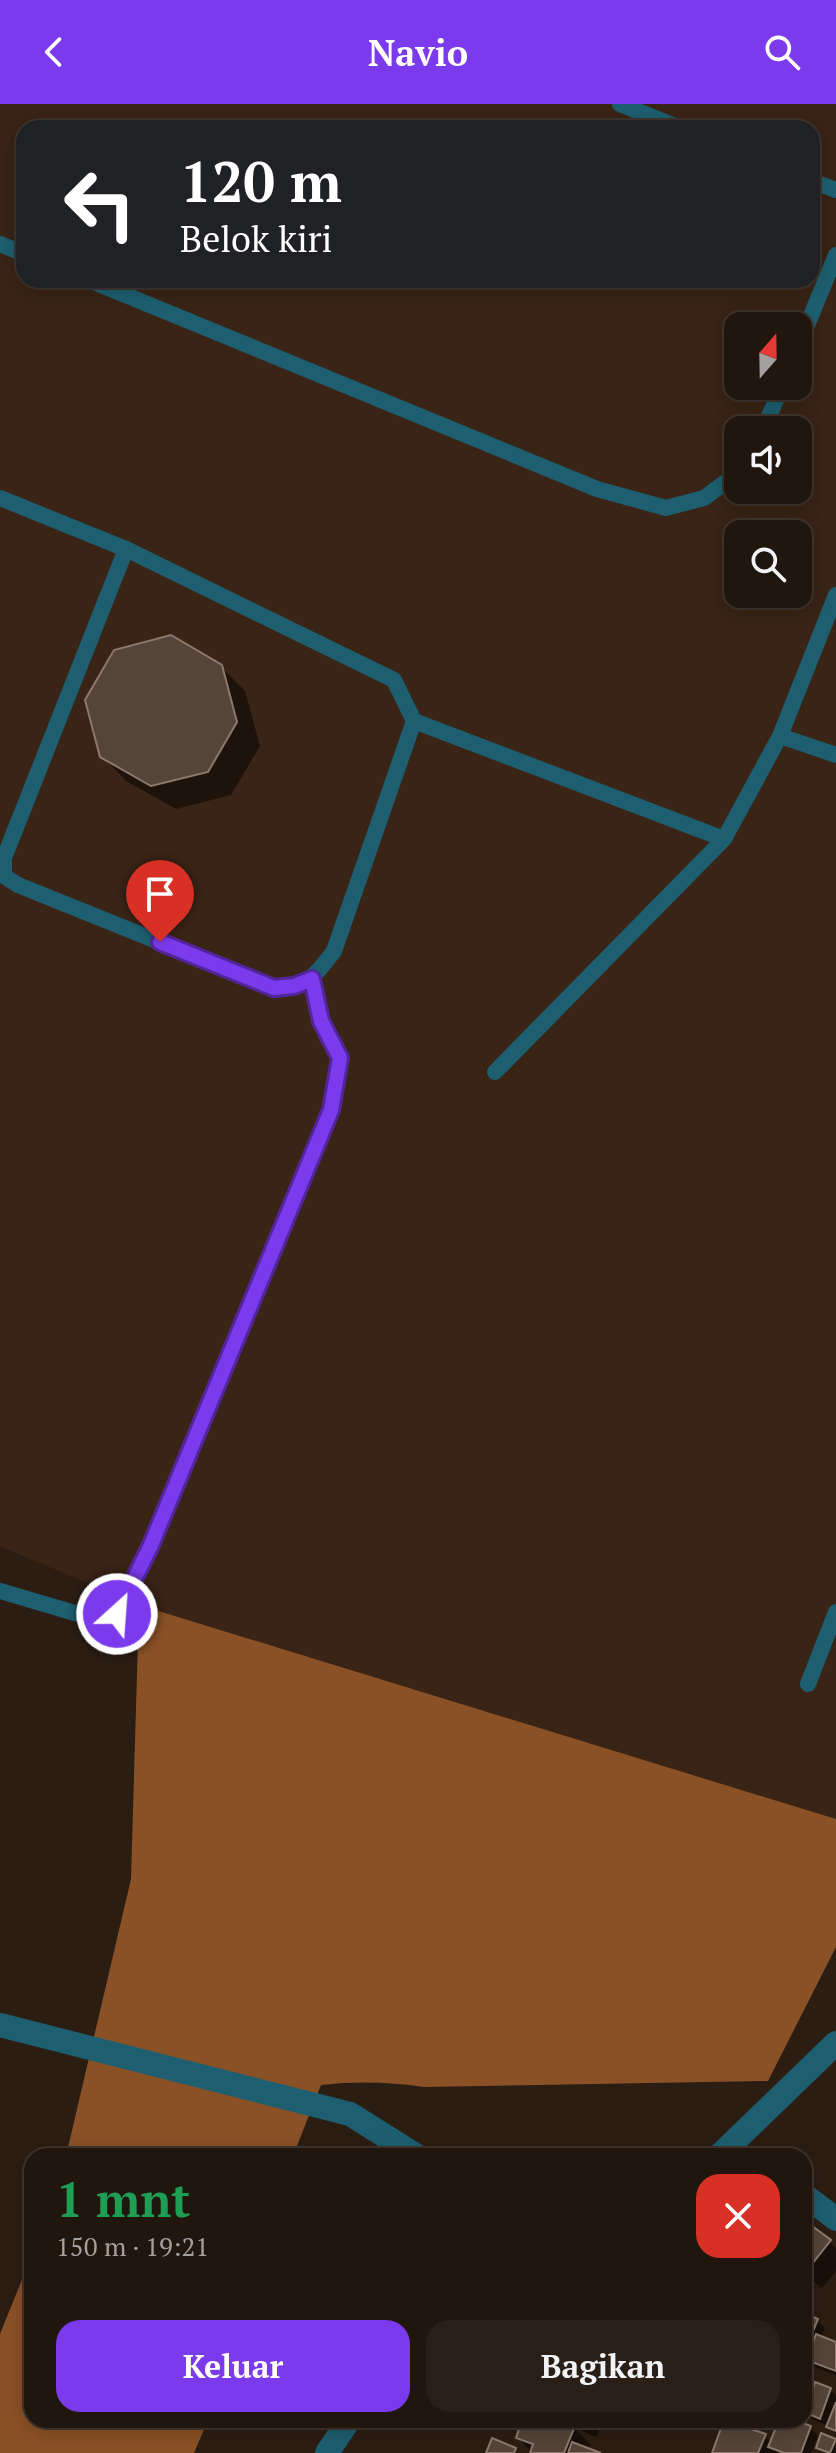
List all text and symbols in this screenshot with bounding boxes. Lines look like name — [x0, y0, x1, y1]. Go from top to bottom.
text: Navio — [368, 29, 468, 76]
icon: back — [32, 30, 76, 74]
icon: search — [760, 30, 804, 74]
text: 120 m — [180, 144, 342, 218]
icon: left — [48, 152, 152, 256]
text: Belok kiri — [180, 215, 332, 262]
north arrow — [724, 312, 812, 400]
map controls — [724, 312, 812, 608]
button: sound — [724, 416, 812, 504]
button: search — [724, 520, 812, 608]
pin — [126, 860, 194, 942]
icon: arrive — [138, 872, 182, 916]
position arrow — [75, 1572, 159, 1656]
text: 1 mnt — [56, 2167, 191, 2231]
button: close — [696, 2174, 780, 2258]
text: 150 m · 19:21 — [56, 2229, 209, 2263]
button: Keluar — [56, 2320, 410, 2412]
button: Bagikan — [426, 2320, 780, 2412]

